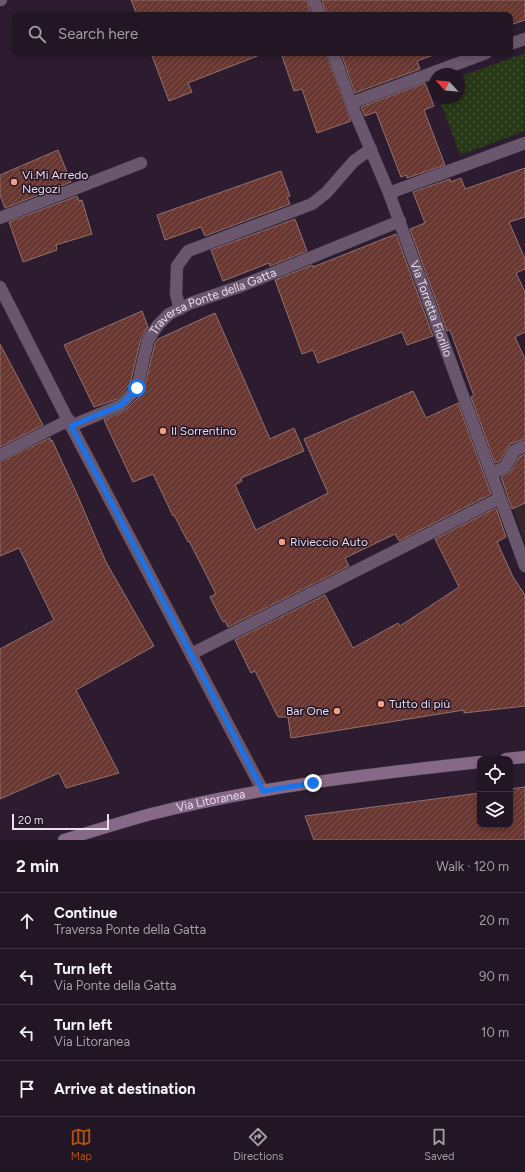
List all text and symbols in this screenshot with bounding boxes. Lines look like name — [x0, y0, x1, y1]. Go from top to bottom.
search box — [12, 12, 513, 56]
icon: search — [26, 23, 48, 45]
text: Search here — [58, 25, 138, 43]
north arrow — [429, 68, 465, 104]
place label: Vi.Mi Arredo Negozi — [22, 168, 88, 196]
marker: Vi.Mi Arredo Negozi — [9, 177, 19, 187]
street label: Via Torretta Fiorillo — [407, 259, 455, 359]
street label: Traversa Ponte della Gatta — [147, 265, 278, 337]
route start — [128, 379, 146, 397]
place label: Il Sorrentino — [171, 424, 237, 438]
marker: Il Sorrentino — [158, 426, 168, 436]
place label: Rivieccio Auto — [290, 535, 368, 549]
marker: Rivieccio Auto — [277, 537, 287, 547]
place label: Tutto di più — [389, 697, 450, 711]
marker: Tutto di più — [376, 699, 386, 709]
place label: Bar One — [286, 704, 329, 718]
marker: Bar One — [332, 706, 342, 716]
map controls — [477, 756, 513, 828]
button: locate — [477, 756, 513, 792]
route end — [304, 774, 322, 792]
street label: Via Litoranea — [175, 787, 246, 815]
button: layers — [477, 792, 513, 828]
scale bar — [12, 812, 109, 831]
text: 20 m — [18, 814, 43, 827]
text: 2 min — [16, 856, 59, 876]
text: Walk · 120 m — [436, 859, 509, 874]
text: Continue — [54, 904, 117, 922]
icon: ahead — [16, 910, 38, 932]
text: 20 m — [479, 913, 509, 928]
text: Traversa Ponte della Gatta — [54, 922, 206, 937]
text: Turn left — [54, 960, 112, 978]
icon: left — [16, 966, 38, 988]
text: 90 m — [479, 969, 509, 984]
text: Via Ponte della Gatta — [54, 978, 176, 993]
text: Turn left — [54, 1016, 112, 1034]
icon: left — [16, 1022, 38, 1044]
text: 10 m — [481, 1025, 509, 1040]
text: Via Litoranea — [54, 1034, 130, 1049]
icon: arrive — [16, 1078, 38, 1100]
text: Arrive at destination — [54, 1080, 195, 1098]
tab: Map — [70, 1126, 92, 1163]
tab: Directions — [233, 1126, 283, 1163]
tab: Saved — [424, 1126, 455, 1163]

